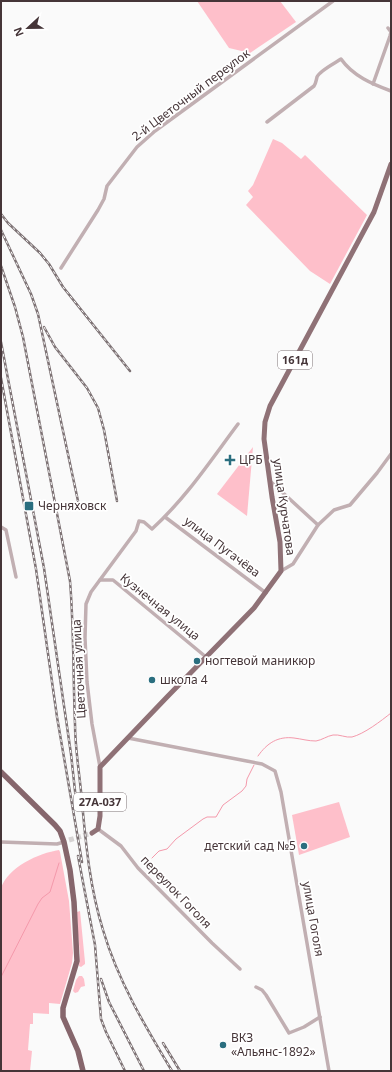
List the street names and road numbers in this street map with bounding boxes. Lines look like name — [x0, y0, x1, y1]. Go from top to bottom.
street label: 2-й Цветочный переулок — [128, 44, 254, 145]
road number: 161д — [278, 351, 312, 369]
street label: улица Курчатова — [269, 457, 300, 556]
street label: улица Пугачёва — [181, 512, 264, 581]
street label: Кузнечная улица — [117, 569, 204, 644]
street label: Цветочная улица — [67, 619, 90, 719]
road number: 27А-037 — [74, 793, 126, 811]
street label: переулок Гоголя — [137, 851, 216, 932]
street label: улица Гоголя — [299, 880, 328, 958]

